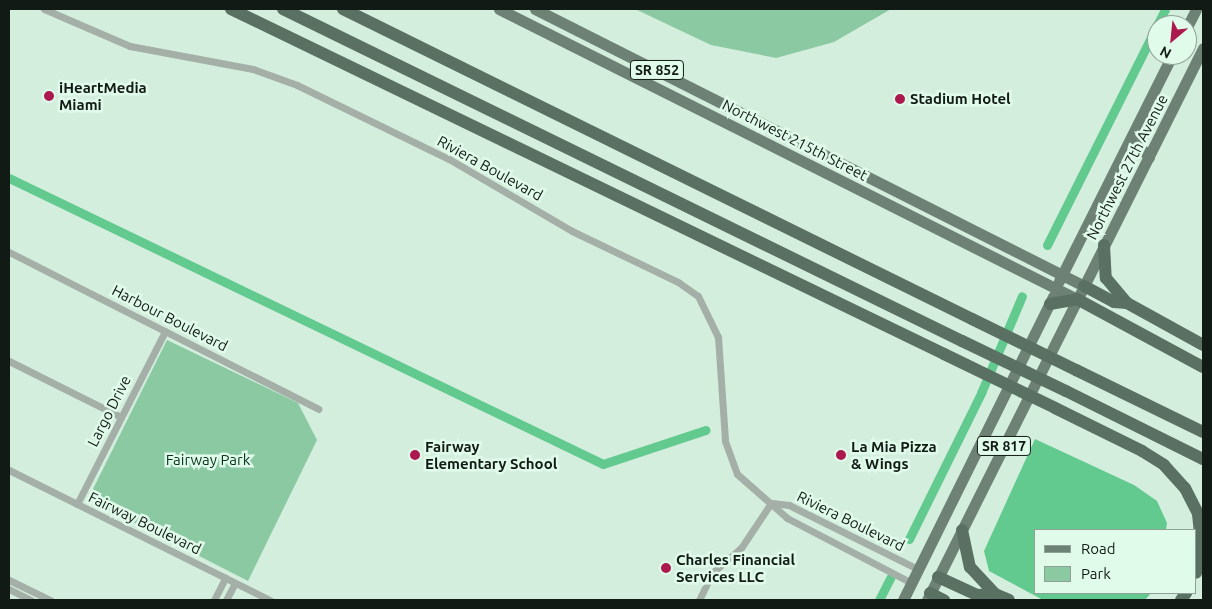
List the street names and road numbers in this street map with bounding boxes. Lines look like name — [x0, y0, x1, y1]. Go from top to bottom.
road number: SR 852 — [630, 58, 684, 82]
street label: Northwest 27th Avenue — [1083, 91, 1171, 243]
street label: Northwest 215th Street — [719, 96, 871, 184]
street label: Riviera Boulevard — [434, 132, 546, 204]
street label: Harbour Boulevard — [109, 281, 231, 355]
street label: Largo Drive — [83, 372, 135, 450]
road number: SR 817 — [976, 434, 1032, 458]
street label: Riviera Boulevard — [794, 487, 908, 555]
street label: Fairway Boulevard — [86, 488, 204, 558]

